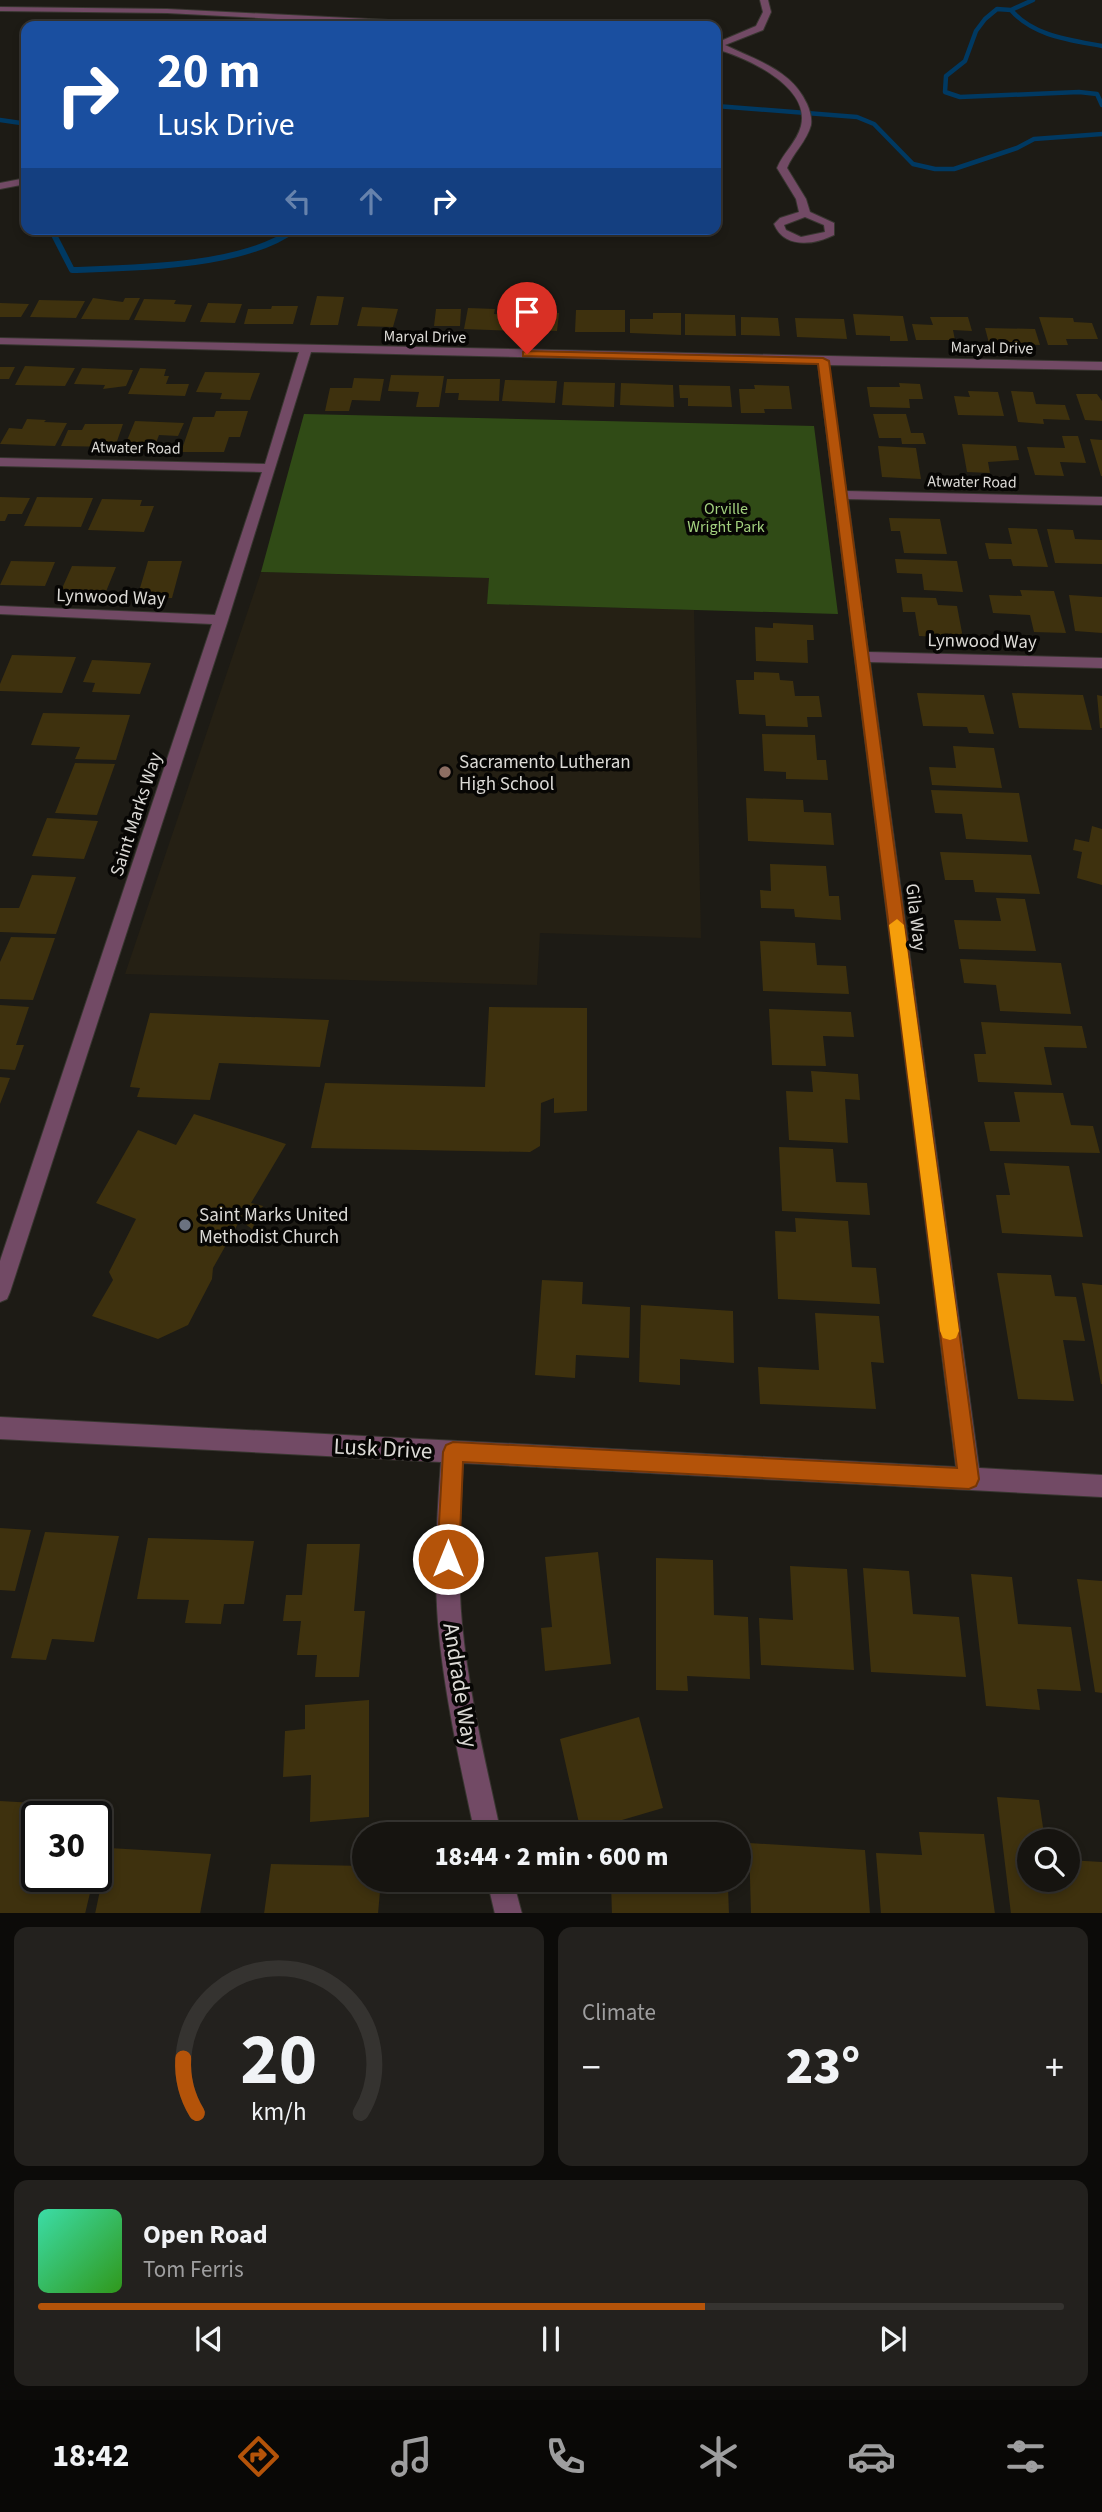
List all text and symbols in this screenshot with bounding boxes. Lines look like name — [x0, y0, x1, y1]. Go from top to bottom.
text: 20 m — [157, 37, 261, 107]
icon: right — [42, 49, 133, 140]
text: Lusk Drive — [157, 102, 295, 148]
icon: left — [279, 182, 317, 220]
icon: ahead — [352, 182, 390, 220]
icon: right — [425, 182, 463, 220]
pin — [497, 282, 557, 354]
icon: arrive — [508, 293, 546, 331]
street label: Maryal Drive — [383, 325, 467, 349]
street label: Maryal Drive — [950, 336, 1034, 360]
street label: Atwater Road — [91, 436, 181, 460]
street label: Atwater Road — [927, 470, 1017, 494]
park label: Orville Wright Park — [687, 498, 765, 538]
street label: Lynwood Way — [56, 582, 166, 613]
street label: Lynwood Way — [927, 627, 1037, 656]
street label: Saint Marks Way — [104, 749, 169, 880]
place label: Sacramento Lutheran High School — [459, 749, 631, 798]
marker: Sacramento Lutheran High School — [437, 764, 453, 780]
street label: Gila Way — [898, 882, 933, 953]
place label: Saint Marks United Methodist Church — [199, 1202, 349, 1251]
marker: Saint Marks United Methodist Church — [177, 1217, 193, 1233]
street label: Lusk Drive — [333, 1429, 433, 1468]
position arrow — [411, 1522, 485, 1596]
street label: Andrade Way — [434, 1620, 487, 1750]
speed limit sign: 30 — [21, 1801, 112, 1892]
map controls — [1017, 1829, 1080, 1892]
button: search — [1017, 1829, 1080, 1892]
text: 18:44 · 2 min · 600 m — [435, 1838, 668, 1875]
text: Climate — [582, 1996, 656, 2029]
text: 20 — [241, 2008, 317, 2112]
text: 23° — [786, 2030, 860, 2104]
text: − — [582, 2041, 601, 2095]
text: + — [1045, 2041, 1064, 2095]
text: km/h — [251, 2093, 307, 2129]
text: Open Road — [143, 2216, 268, 2253]
text: Tom Ferris — [143, 2253, 244, 2286]
icon: previous — [190, 2320, 228, 2358]
icon: pause — [532, 2320, 570, 2358]
icon: next — [874, 2320, 912, 2358]
icon: directions — [234, 2432, 283, 2481]
icon: music — [387, 2432, 436, 2481]
icon: phone — [541, 2432, 590, 2481]
icon: climate — [694, 2432, 743, 2481]
icon: car — [847, 2432, 896, 2481]
icon: filters — [1001, 2432, 1050, 2481]
text: 18:42 — [52, 2433, 129, 2479]

